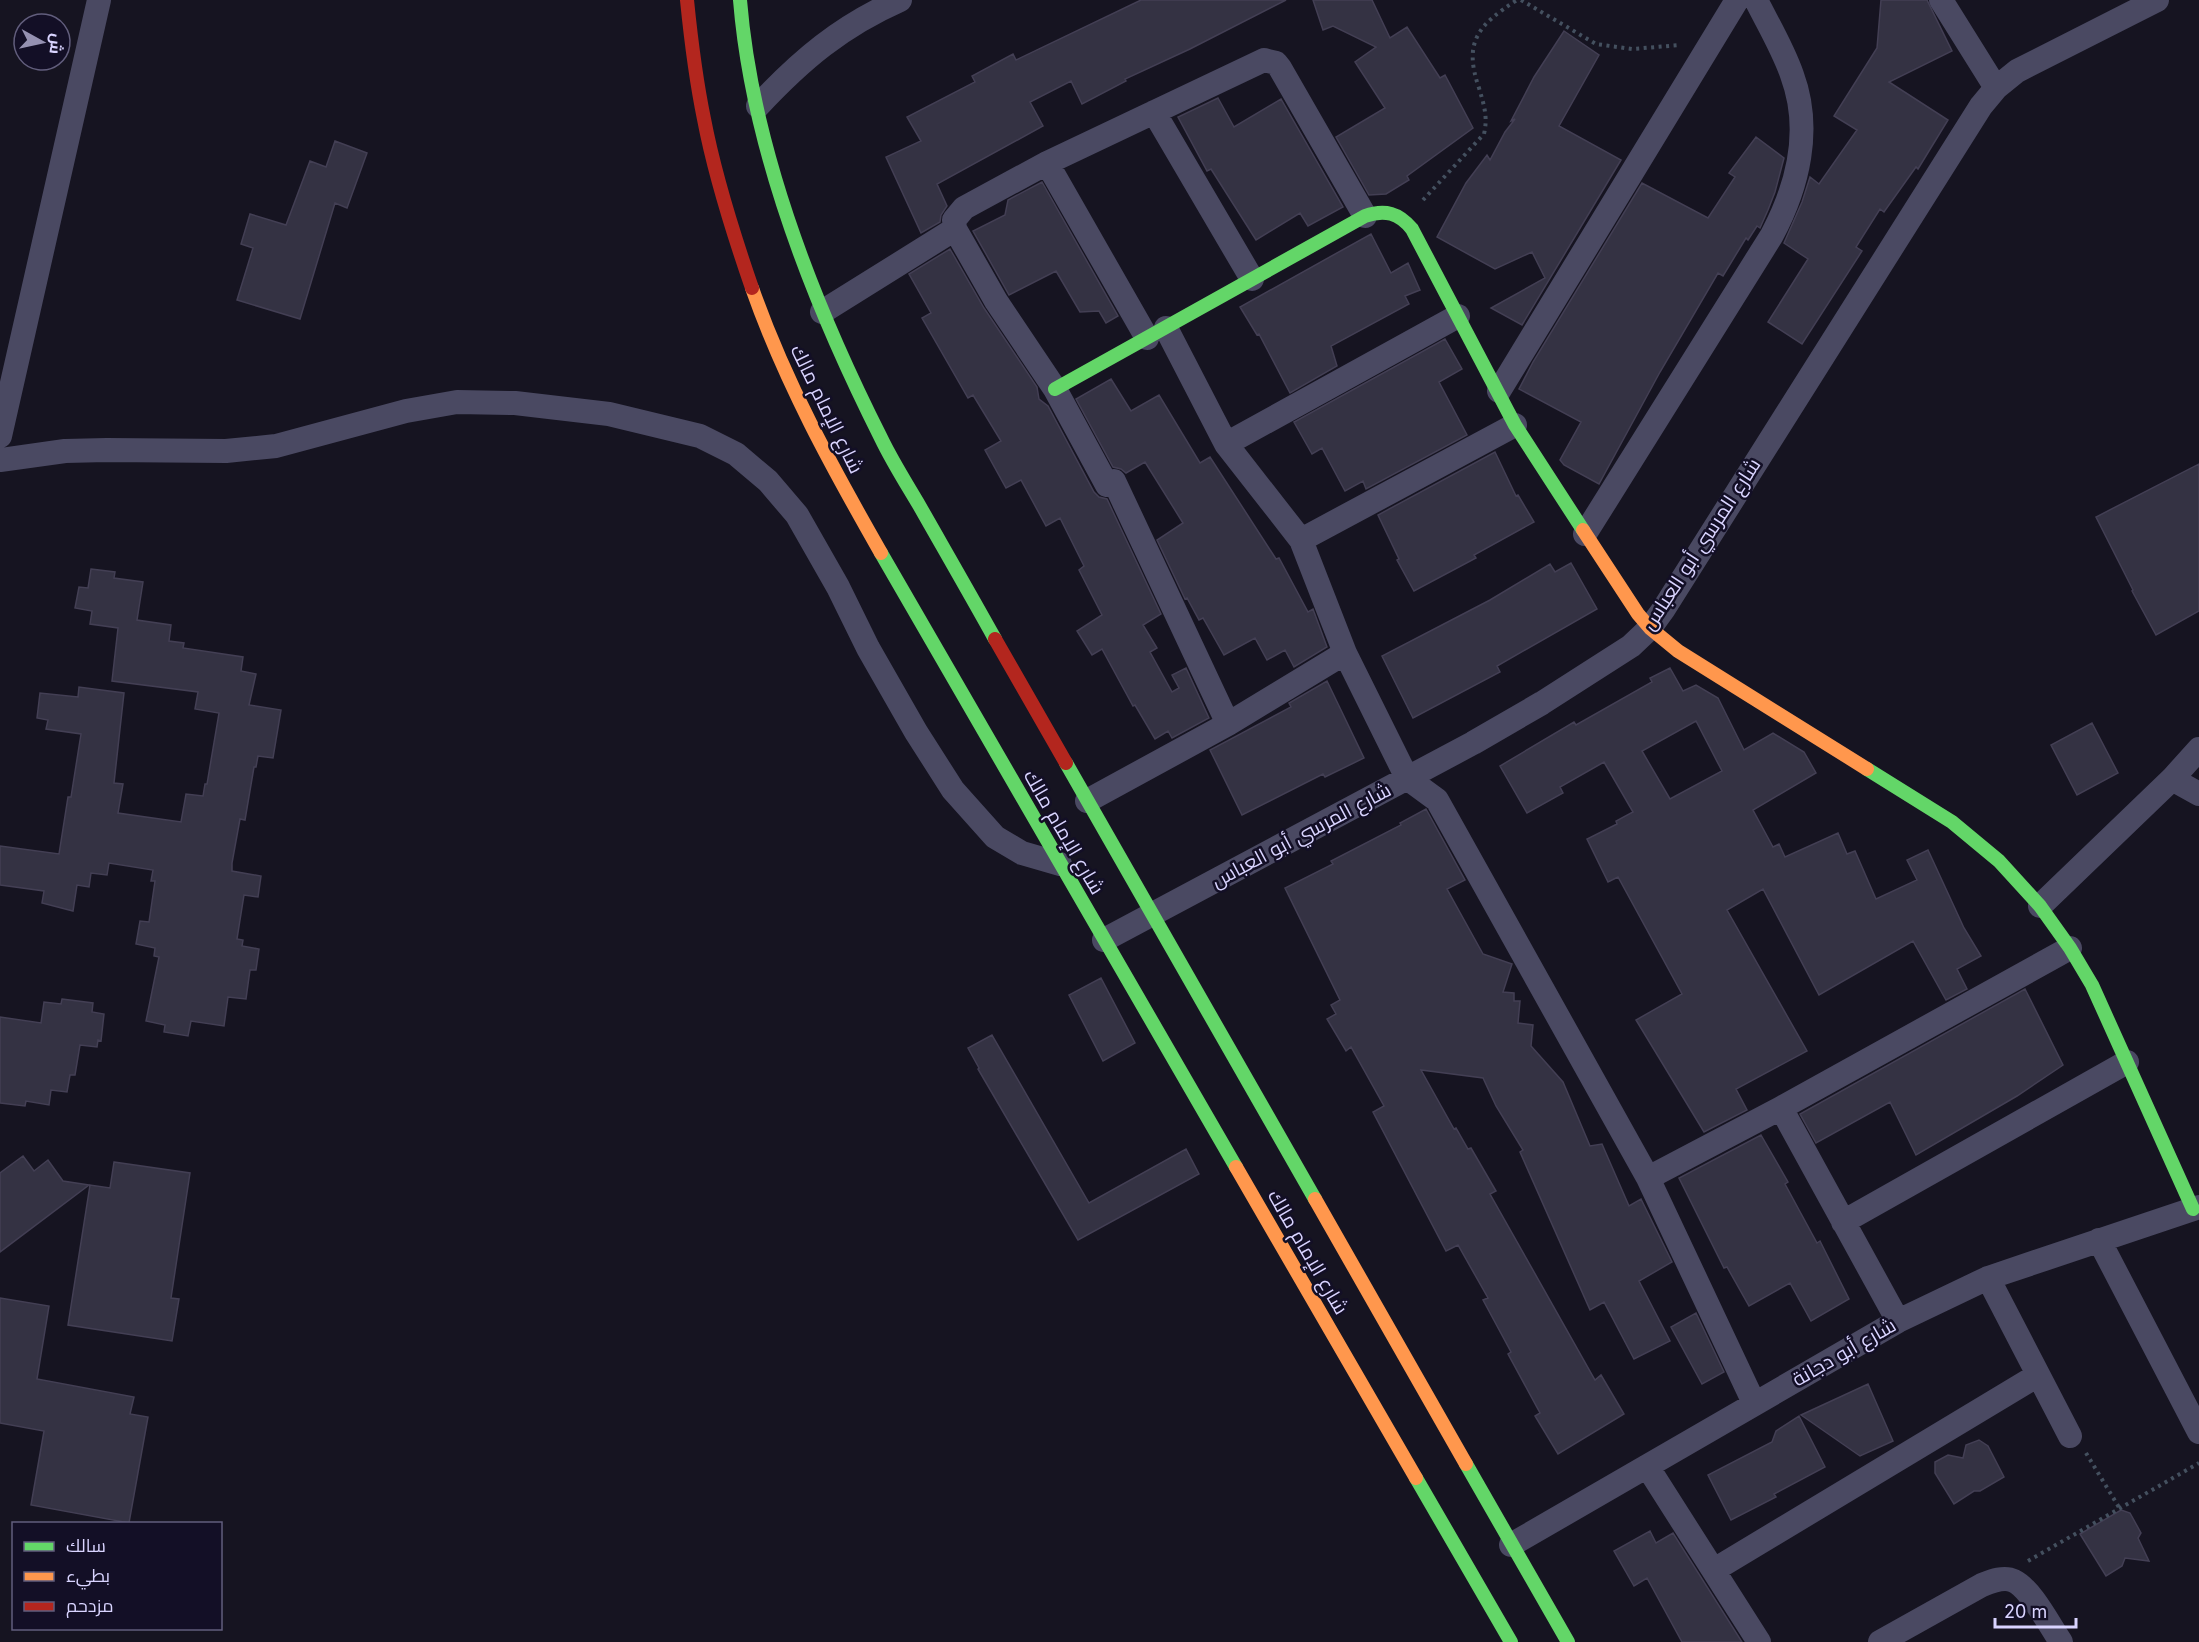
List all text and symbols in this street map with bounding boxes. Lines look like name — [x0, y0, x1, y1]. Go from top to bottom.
north arrow — [12, 12, 72, 72]
text: ش — [46, 33, 68, 56]
street label: شارع الإمام مالك — [784, 341, 868, 478]
street label: شارع المرسي أبو العباس — [1636, 454, 1768, 636]
street label: شارع الإمام مالك — [1017, 765, 1109, 900]
street label: شارع المرسي أبو العباس — [1207, 777, 1396, 895]
street label: شارع الإمام مالك — [1261, 1185, 1353, 1320]
street label: شارع أبو دجانة — [1788, 1313, 1901, 1393]
legend — [12, 1522, 222, 1630]
text: سالك — [66, 1535, 106, 1556]
text: بطيء — [66, 1565, 110, 1590]
scale bar — [1995, 1591, 2076, 1629]
text: مزدحم — [66, 1595, 114, 1618]
text: 20 m — [2004, 1601, 2047, 1622]

